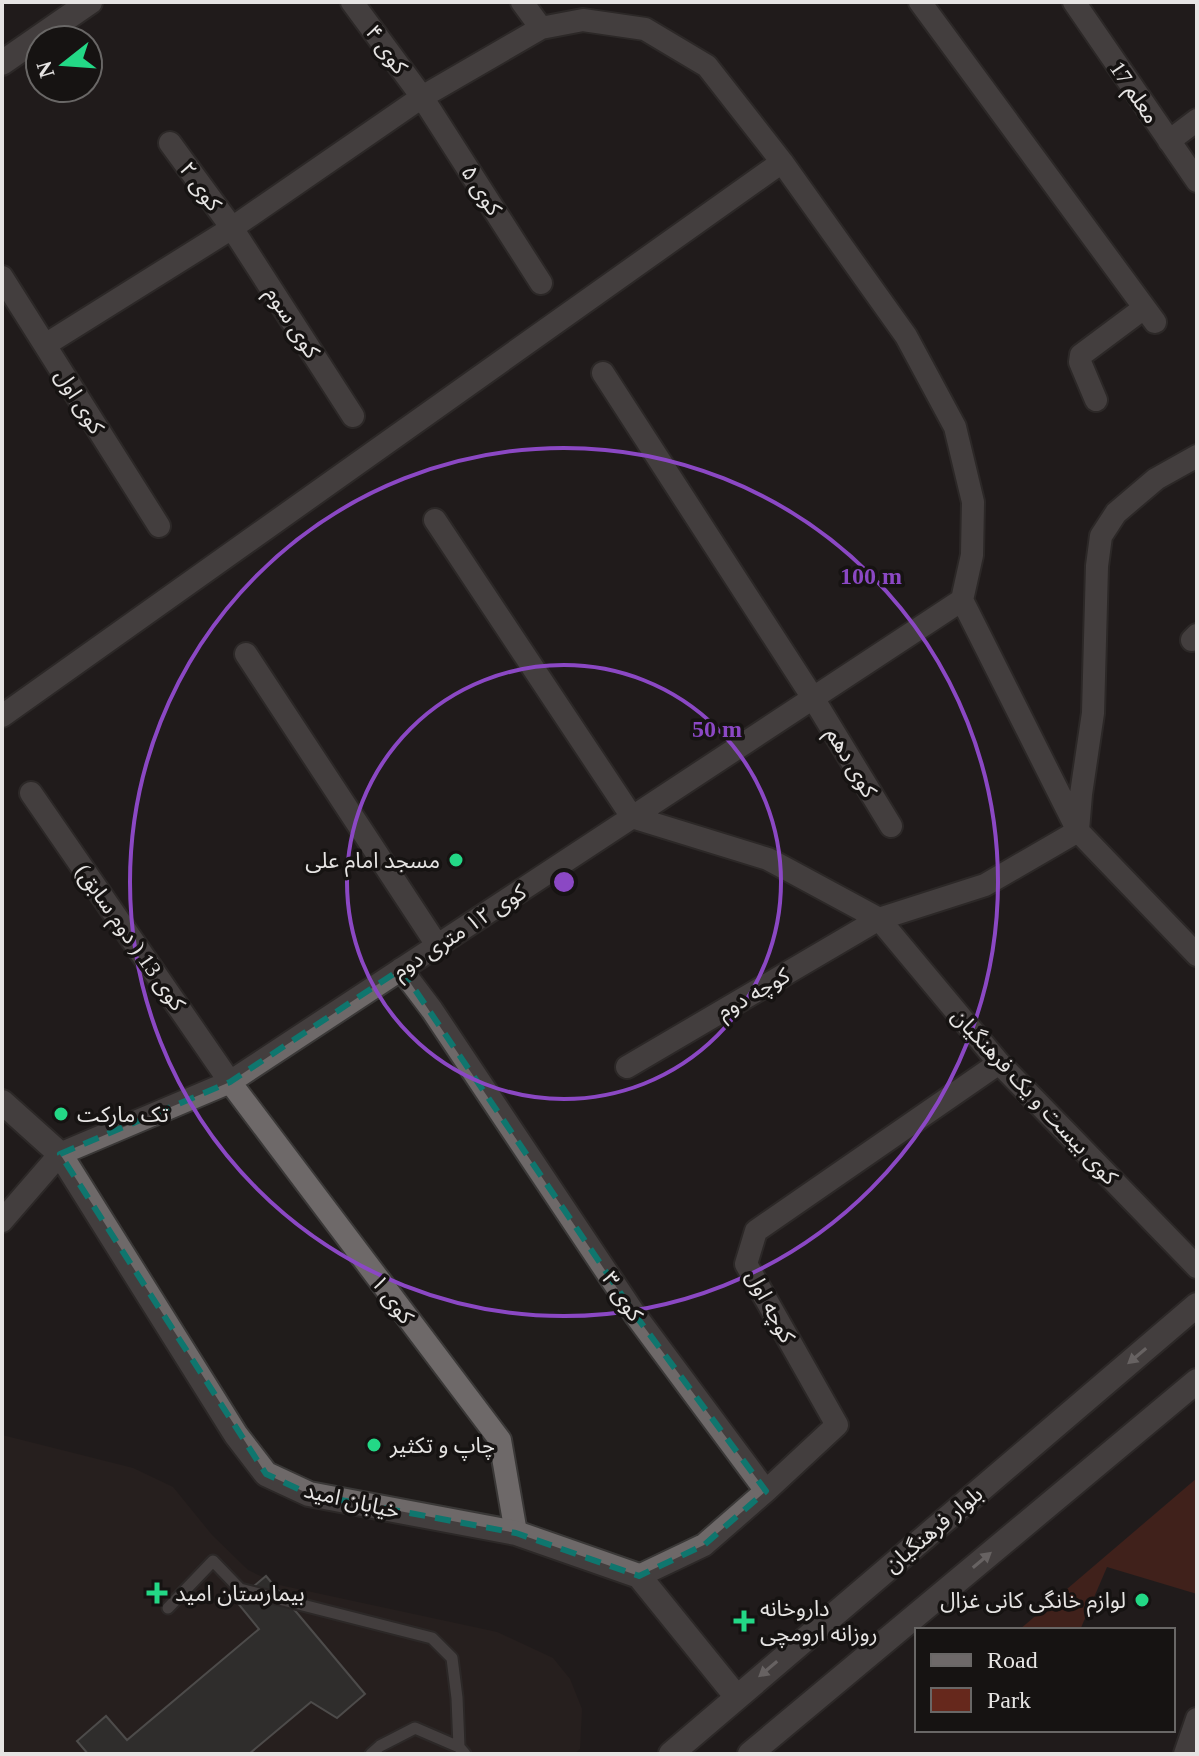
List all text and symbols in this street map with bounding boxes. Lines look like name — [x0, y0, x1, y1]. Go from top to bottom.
street label: کوی ۴ — [361, 20, 413, 79]
north arrow — [24, 24, 104, 104]
street label: معلم 17 — [1101, 56, 1164, 130]
text: N — [31, 58, 60, 81]
street label: کوی ۲ — [175, 157, 227, 216]
street label: کوی ۵ — [456, 161, 507, 221]
street label: کوی سوم — [257, 282, 325, 366]
street label: کوی اول — [50, 364, 110, 439]
text: 100 m — [840, 563, 902, 589]
text: 50 m — [692, 716, 742, 742]
street label: کوی دهم — [818, 723, 883, 805]
place label: مسجد امام علی — [305, 848, 440, 877]
marker: مسجد امام علی — [447, 851, 465, 869]
street label: کوی 13 ( دوم سابق) — [67, 859, 191, 1018]
centre of rings — [550, 868, 578, 896]
street label: کوی ۱۲ متری دوم — [388, 878, 534, 987]
street label: کوچه دوم — [713, 962, 797, 1028]
street label: کوی بیست و یک فرهنگیان — [947, 1003, 1123, 1190]
place label: تک مارکت — [77, 1102, 169, 1128]
marker: تک مارکت — [52, 1105, 70, 1123]
street label: کوچه اول — [739, 1266, 801, 1349]
street label: کوی ۳ — [597, 1267, 649, 1327]
street label: کوی ۱ — [366, 1270, 419, 1329]
one-way arrow — [1128, 1347, 1148, 1364]
place label: چاپ و تکثیر — [389, 1433, 495, 1461]
marker: چاپ و تکثیر — [365, 1436, 383, 1454]
street label: خیابان امید — [302, 1477, 402, 1524]
street label: بلوار فرهنگیان — [879, 1481, 988, 1578]
one-way arrow — [972, 1552, 992, 1569]
place label: بیمارستان امید — [175, 1581, 305, 1607]
marker: بیمارستان امید — [146, 1582, 168, 1604]
place label: لوازم خانگی کانی غزال — [940, 1588, 1126, 1617]
marker: لوازم خانگی کانی غزال — [1133, 1591, 1151, 1609]
place label: داروخانه روزانه ارومچی — [760, 1596, 878, 1648]
marker: داروخانه روزانه ارومچی — [735, 1612, 753, 1630]
legend — [915, 1628, 1175, 1732]
text: Road — [987, 1647, 1038, 1673]
one-way arrow — [758, 1660, 778, 1677]
text: Park — [987, 1687, 1031, 1713]

